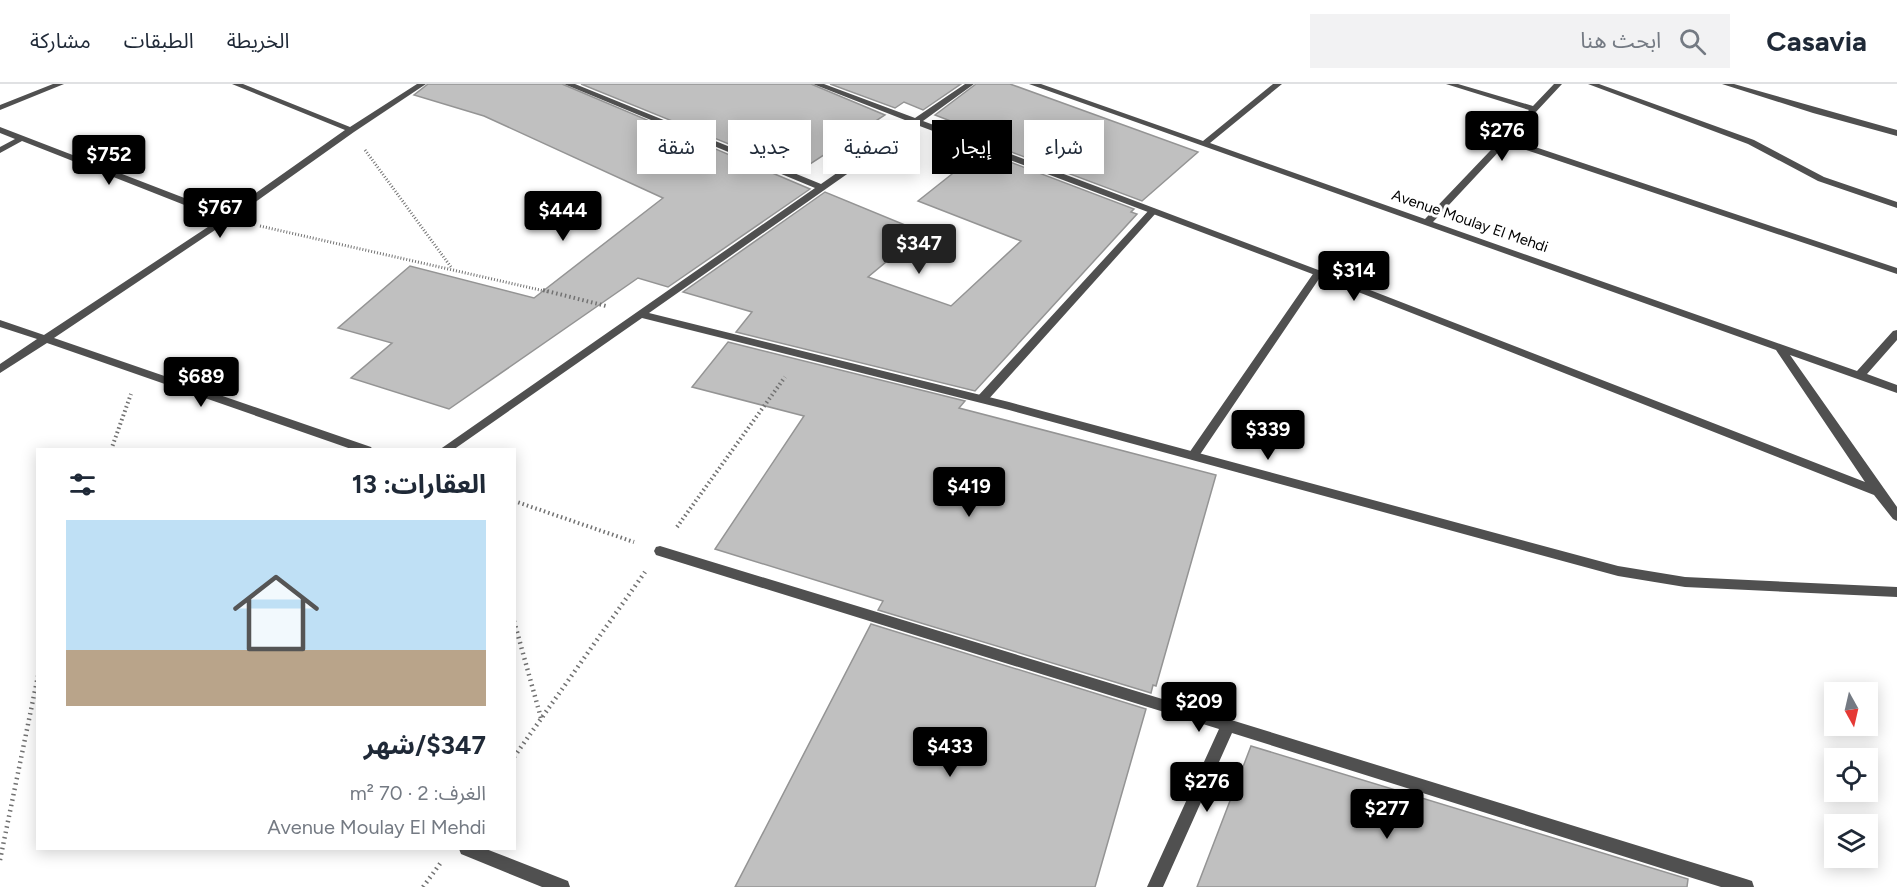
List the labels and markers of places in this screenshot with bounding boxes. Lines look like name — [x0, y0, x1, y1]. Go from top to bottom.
pin: $276 — [1466, 111, 1538, 162]
pin: $752 — [73, 135, 145, 186]
pin: $767 — [184, 188, 256, 239]
pin: $444 — [527, 191, 599, 242]
pin: $347 — [883, 224, 955, 275]
pin: $314 — [1318, 251, 1390, 302]
pin: $689 — [165, 357, 237, 408]
pin: $339 — [1232, 410, 1304, 461]
pin: $419 — [933, 467, 1005, 518]
pin: $209 — [1163, 682, 1235, 733]
pin: $433 — [914, 727, 986, 778]
pin: $276 — [1171, 762, 1243, 813]
pin: $277 — [1351, 789, 1423, 840]

